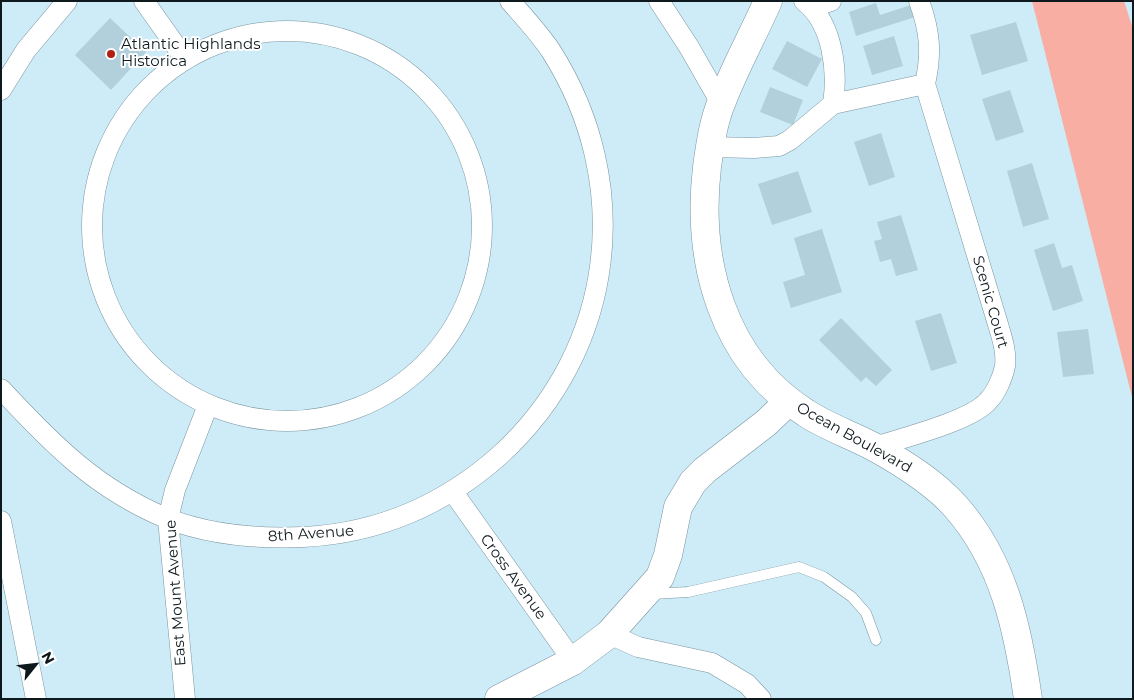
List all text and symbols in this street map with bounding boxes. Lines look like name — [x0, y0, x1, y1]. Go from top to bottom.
place label: Atlantic Highlands Historica — [121, 36, 260, 71]
marker: Atlantic Highlands Historica — [105, 48, 117, 60]
street label: Scenic Court — [968, 254, 1012, 350]
street label: Ocean Boulevard — [793, 399, 915, 477]
street label: East Mount Avenue — [162, 519, 190, 667]
street label: 8th Avenue — [267, 522, 355, 546]
street label: Cross Avenue — [476, 531, 550, 623]
north arrow — [10, 640, 60, 690]
text: N — [38, 648, 59, 667]

